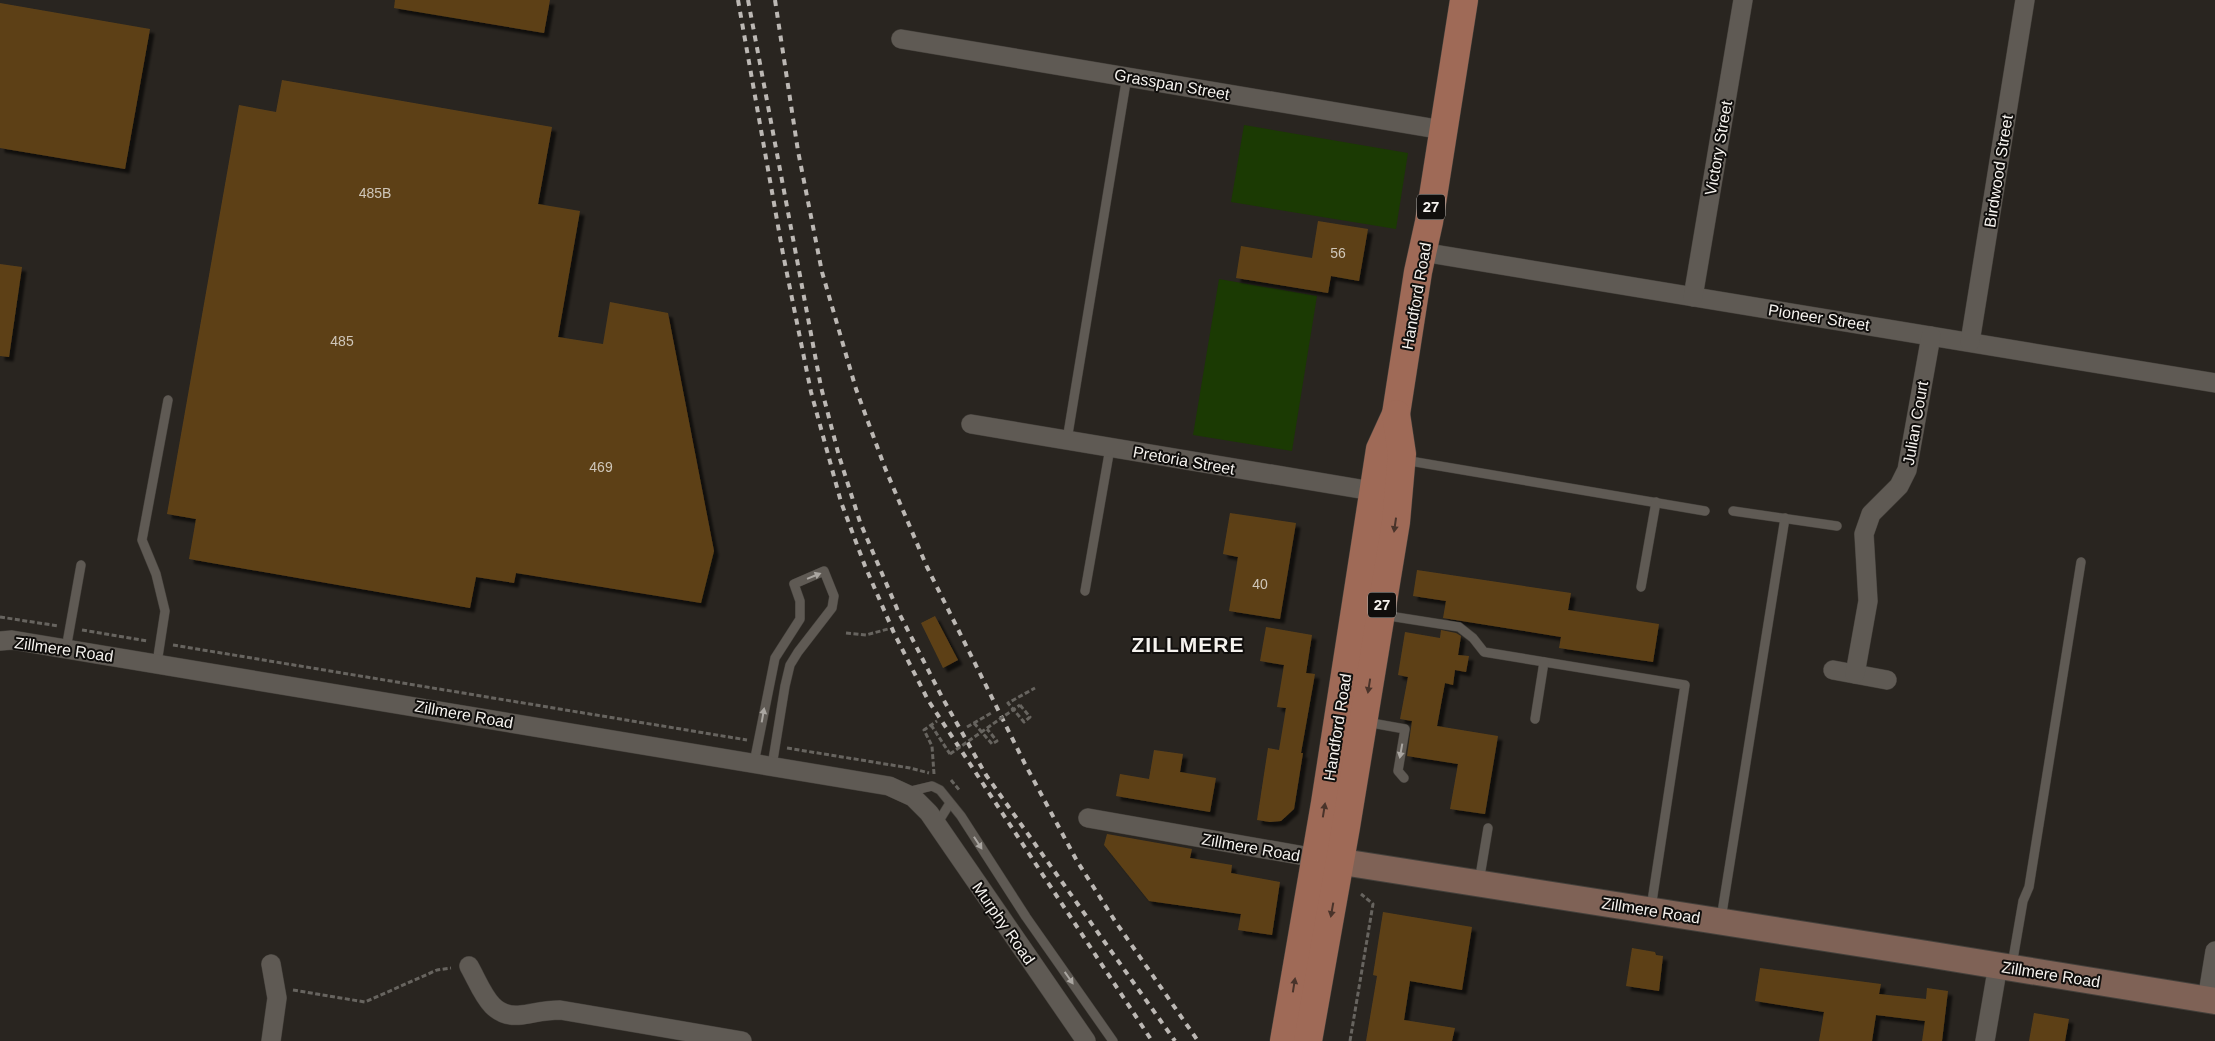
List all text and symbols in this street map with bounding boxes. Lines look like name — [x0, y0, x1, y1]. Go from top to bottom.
street label: Grasspan Street — [1113, 66, 1231, 103]
street label: Victory Street — [1702, 99, 1735, 197]
street label: Birdwood Street — [1981, 113, 2016, 229]
house number: 485B — [359, 185, 391, 201]
road number: 27 — [1417, 194, 1445, 220]
street label: Handford Road — [1399, 241, 1434, 351]
house number: 56 — [1330, 245, 1346, 261]
street label: Pioneer Street — [1767, 301, 1871, 334]
house number: 485 — [330, 333, 354, 349]
street label: Julian Court — [1900, 379, 1931, 467]
street label: Pretoria Street — [1132, 443, 1237, 478]
house number: 469 — [589, 459, 613, 475]
one-way arrow — [1391, 518, 1399, 534]
one-way arrow — [807, 571, 821, 579]
house number: 40 — [1252, 576, 1268, 592]
road number: 27 — [1368, 592, 1396, 618]
district label: ZILLMERE — [1132, 633, 1245, 656]
street label: Zillmere Road — [13, 634, 114, 665]
street label: Handford Road — [1321, 672, 1354, 782]
one-way arrow — [1365, 678, 1373, 694]
street label: Zillmere Road — [413, 697, 514, 732]
one-way arrow — [759, 706, 767, 722]
one-way arrow — [1396, 744, 1404, 760]
one-way arrow — [1321, 802, 1329, 818]
street label: Zillmere Road — [1200, 830, 1301, 865]
one-way arrow — [974, 836, 983, 850]
street label: Murphy Road — [969, 879, 1038, 968]
street label: Zillmere Road — [1600, 894, 1701, 927]
one-way arrow — [1327, 903, 1335, 919]
street label: Zillmere Road — [2000, 958, 2101, 991]
one-way arrow — [1064, 971, 1074, 985]
one-way arrow — [1290, 977, 1298, 993]

